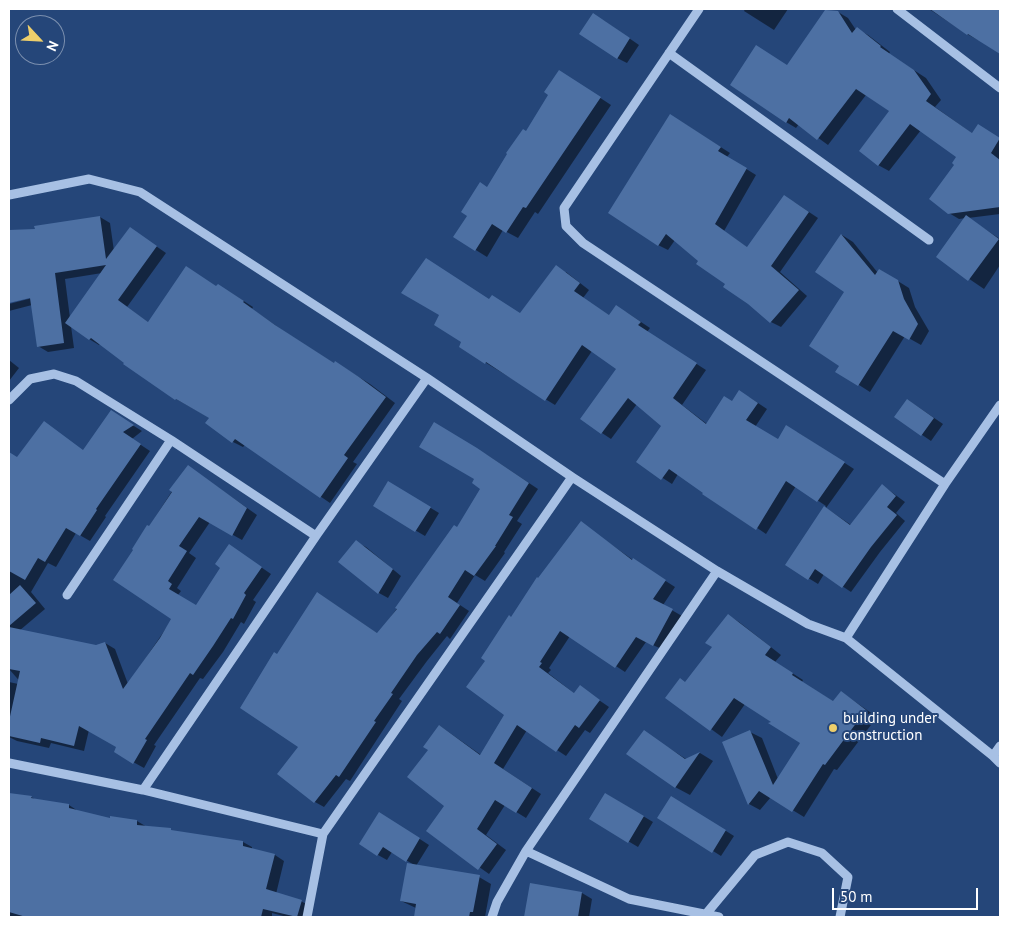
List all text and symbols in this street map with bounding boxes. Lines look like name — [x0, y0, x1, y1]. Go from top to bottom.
north arrow — [15, 15, 65, 65]
text: N — [43, 38, 63, 54]
place label: building under construction — [843, 710, 937, 745]
marker: building under construction — [827, 722, 839, 734]
scale bar — [834, 878, 980, 910]
text: 50 m — [840, 887, 873, 906]

